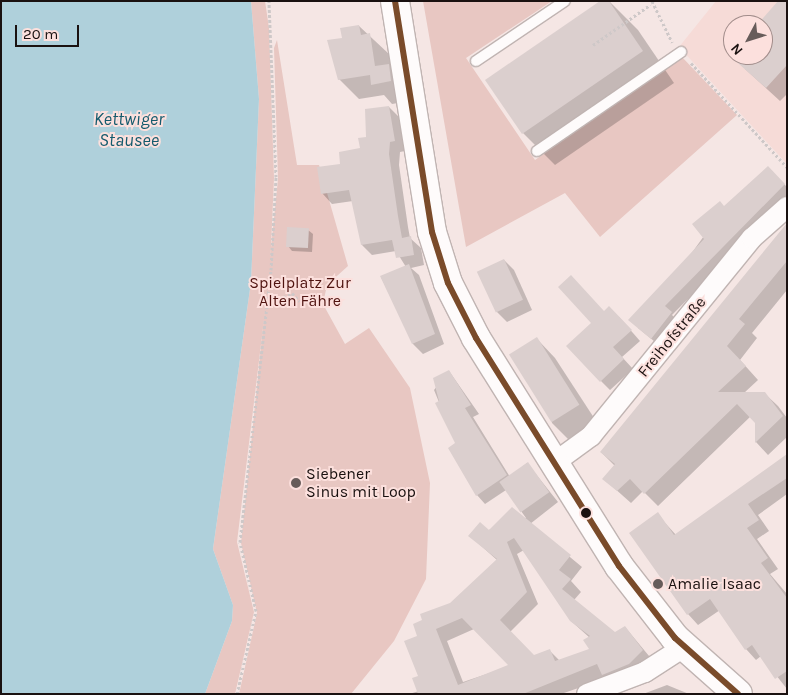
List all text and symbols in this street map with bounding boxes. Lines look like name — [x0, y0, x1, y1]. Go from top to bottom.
scale bar — [18, 15, 81, 47]
north arrow — [723, 15, 773, 65]
text: 20 m — [23, 25, 58, 43]
text: N — [727, 40, 747, 59]
water label: Kettwiger Stausee — [94, 109, 164, 152]
park label: Spielplatz Zur Alten Fähre — [249, 273, 351, 311]
street label: Freihofstraße — [634, 293, 710, 381]
place label: Siebener Sinus mit Loop — [306, 464, 416, 502]
marker: Siebener Sinus mit Loop — [290, 477, 302, 489]
unlabelled marker — [581, 508, 591, 518]
place label: Amalie Isaac — [668, 574, 761, 594]
marker: Amalie Isaac — [652, 578, 664, 590]

